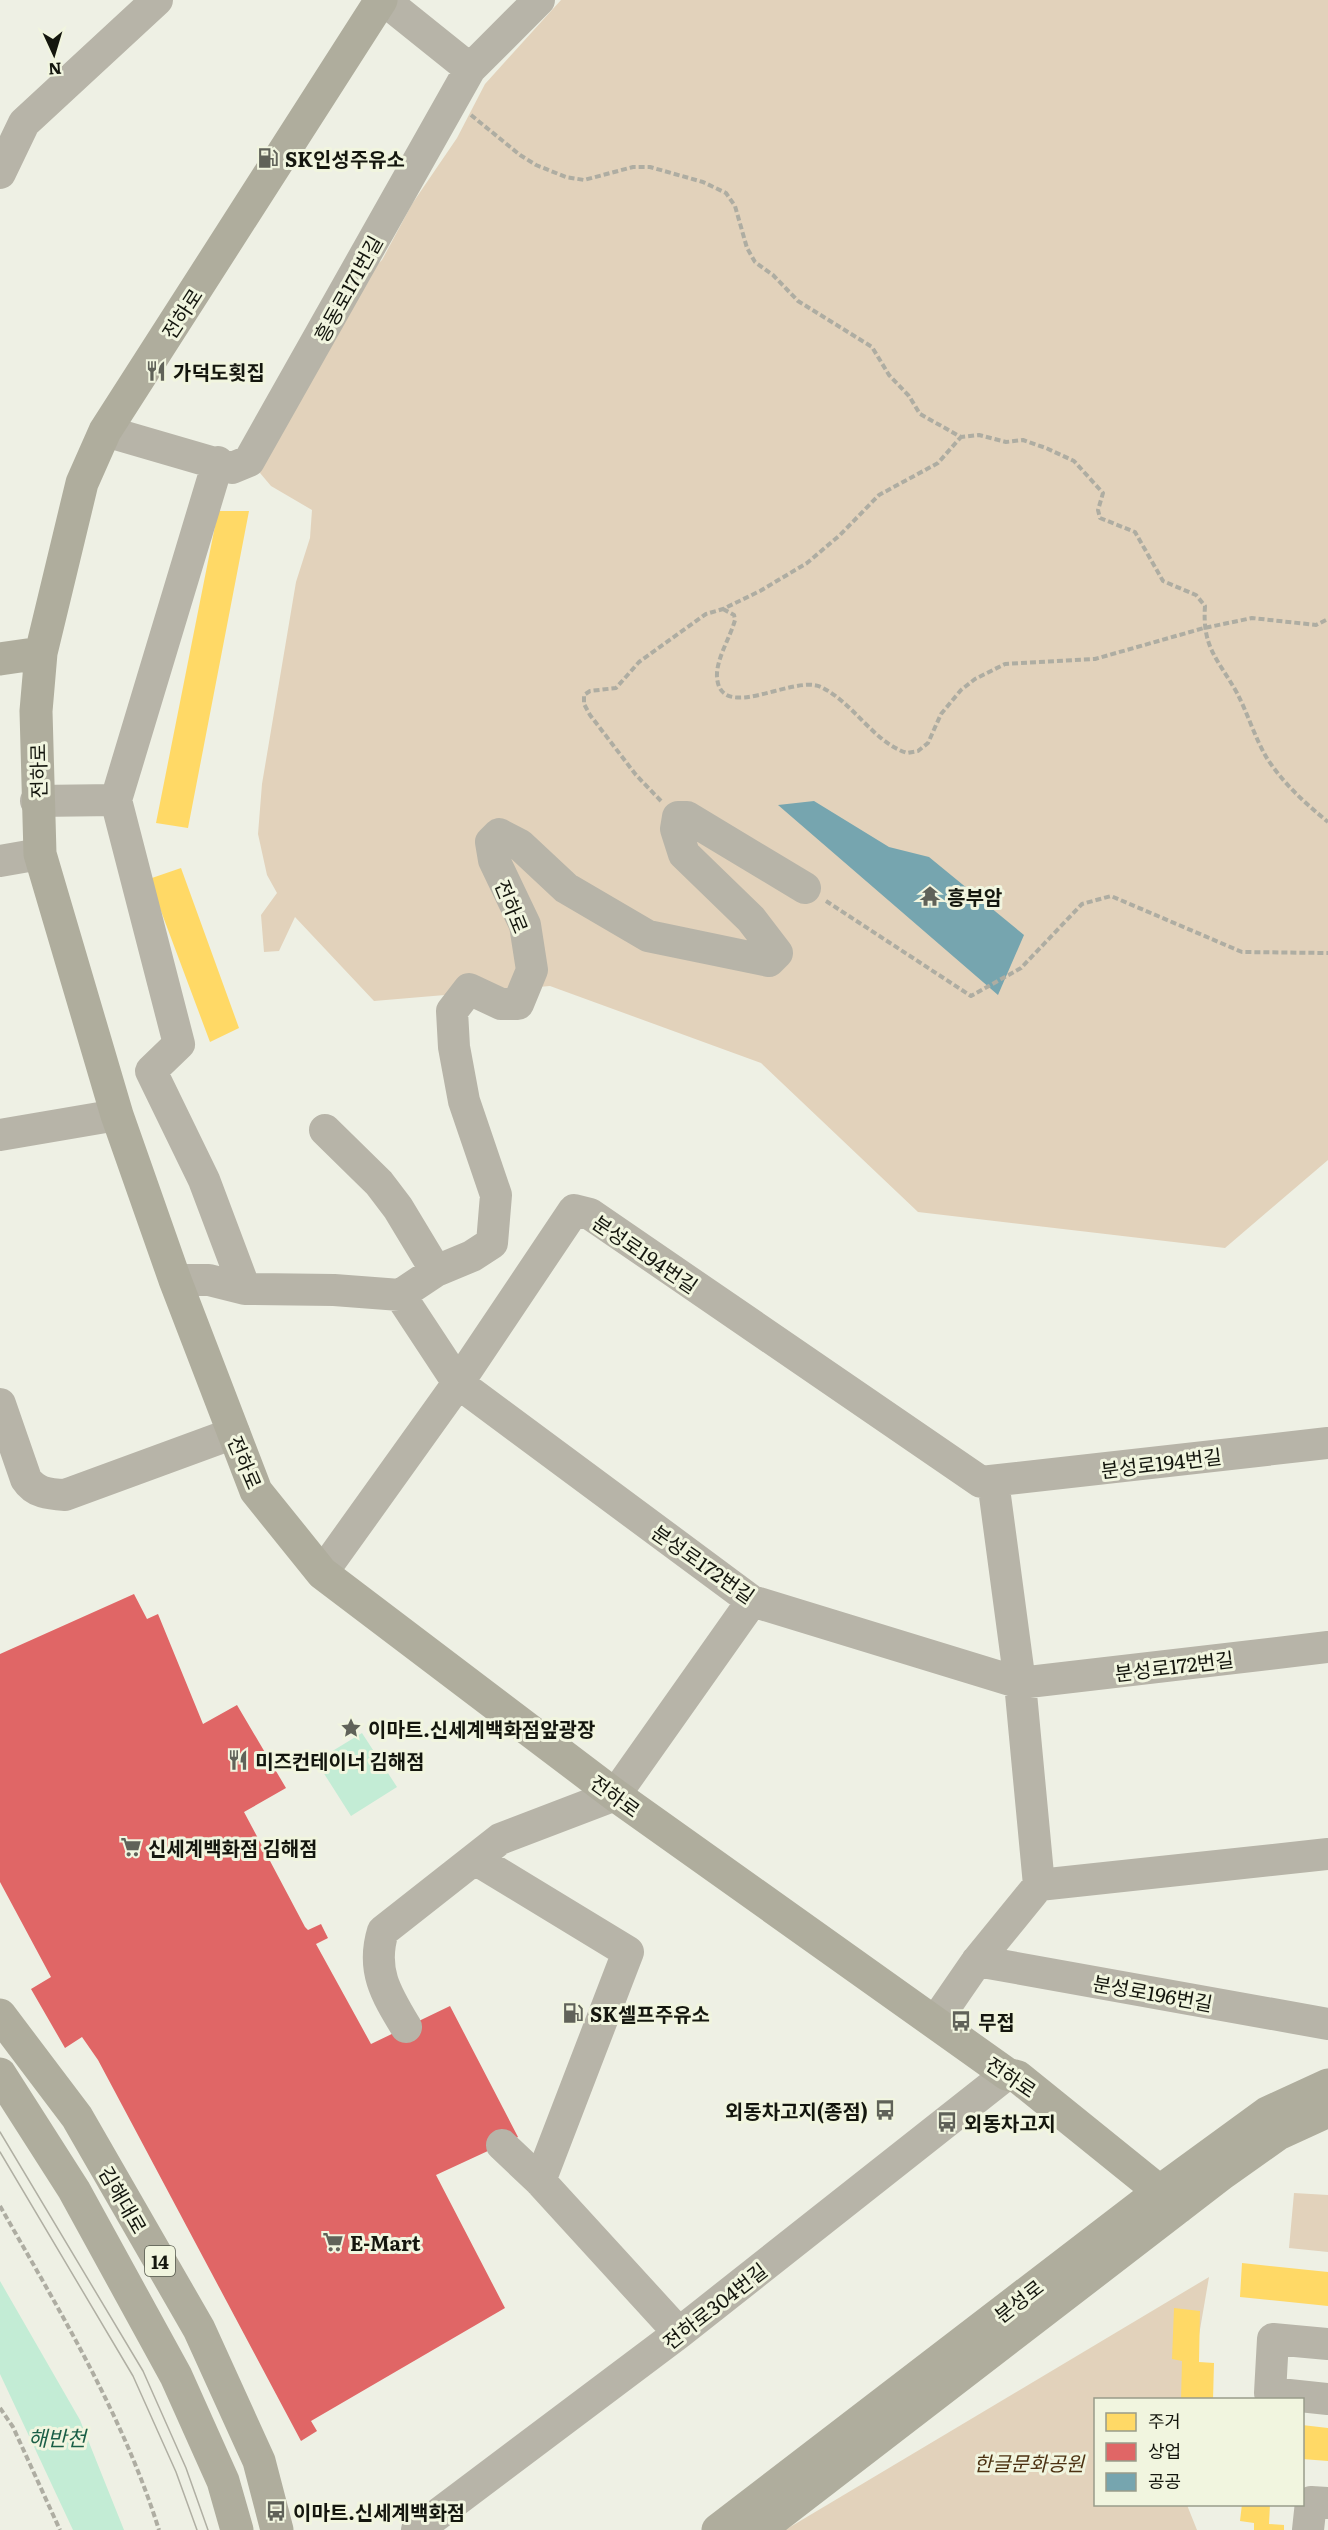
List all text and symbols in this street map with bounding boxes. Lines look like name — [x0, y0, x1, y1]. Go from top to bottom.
north arrow — [24, 24, 84, 84]
text: N — [48, 58, 63, 82]
place label: SK인성주유소 — [285, 143, 405, 173]
fuel station icon: SK인성주유소 — [256, 146, 280, 170]
street label: 흥동로171번길 — [305, 229, 389, 347]
street label: 전하로 — [153, 282, 209, 344]
place label: 가덕도횟집 — [173, 356, 265, 386]
restaurant icon: 가덕도횟집 — [144, 359, 168, 383]
street label: 전하로 — [22, 743, 52, 799]
street label: 전하로 — [489, 875, 537, 937]
place label: 흥부암 — [947, 881, 1003, 911]
temple icon: 흥부암 — [918, 884, 942, 908]
street label: 분성로194번길 — [587, 1207, 705, 1299]
street label: 전하로 — [221, 1431, 271, 1493]
street label: 분성로194번길 — [1099, 1440, 1223, 1484]
street label: 분성로172번길 — [646, 1516, 762, 1610]
street label: 분성로172번길 — [1113, 1643, 1235, 1687]
place label: 이마트.신세계백화점앞광장 — [368, 1713, 595, 1743]
place icon: 이마트.신세계백화점앞광장 — [339, 1716, 363, 1740]
place label: 미즈컨테이너 김해점 — [255, 1745, 425, 1775]
restaurant icon: 미즈컨테이너 김해점 — [226, 1748, 250, 1772]
street label: 전하로 — [585, 1767, 647, 1823]
place label: 신세계백화점 김해점 — [148, 1832, 318, 1862]
supermarket icon: 신세계백화점 김해점 — [119, 1835, 143, 1859]
street label: 분성로196번길 — [1091, 1967, 1215, 2017]
place label: SK셀프주유소 — [590, 1998, 710, 2028]
fuel station icon: SK셀프주유소 — [561, 2001, 585, 2025]
place label: 무접 — [978, 2006, 1015, 2036]
bus stop icon: 무접 — [949, 2009, 973, 2033]
street label: 전하로 — [981, 2048, 1043, 2104]
place label: 외동차고지(종점) — [725, 2095, 868, 2125]
bus stop icon: 외동차고지(종점) — [873, 2098, 897, 2122]
place label: 외동차고지 — [964, 2107, 1056, 2137]
bus stop icon: 외동차고지 — [935, 2110, 959, 2134]
street label: 김해대로 — [93, 2160, 155, 2238]
place label: E-Mart — [350, 2227, 421, 2257]
supermarket icon: E-Mart — [321, 2230, 345, 2254]
road number: 14 — [145, 2246, 175, 2276]
street label: 전하로304번길 — [655, 2255, 773, 2355]
street label: 분성로 — [987, 2271, 1049, 2329]
legend — [1094, 2398, 1304, 2506]
text: 주거 — [1148, 2407, 1181, 2434]
water label: 해반천 — [28, 2421, 89, 2452]
text: 상업 — [1148, 2437, 1181, 2464]
park label: 한글문화공원 — [974, 2447, 1086, 2477]
text: 공공 — [1148, 2467, 1181, 2494]
place label: 이마트.신세계백화점 — [293, 2496, 465, 2526]
bus stop icon: 이마트.신세계백화점 — [264, 2499, 288, 2523]

